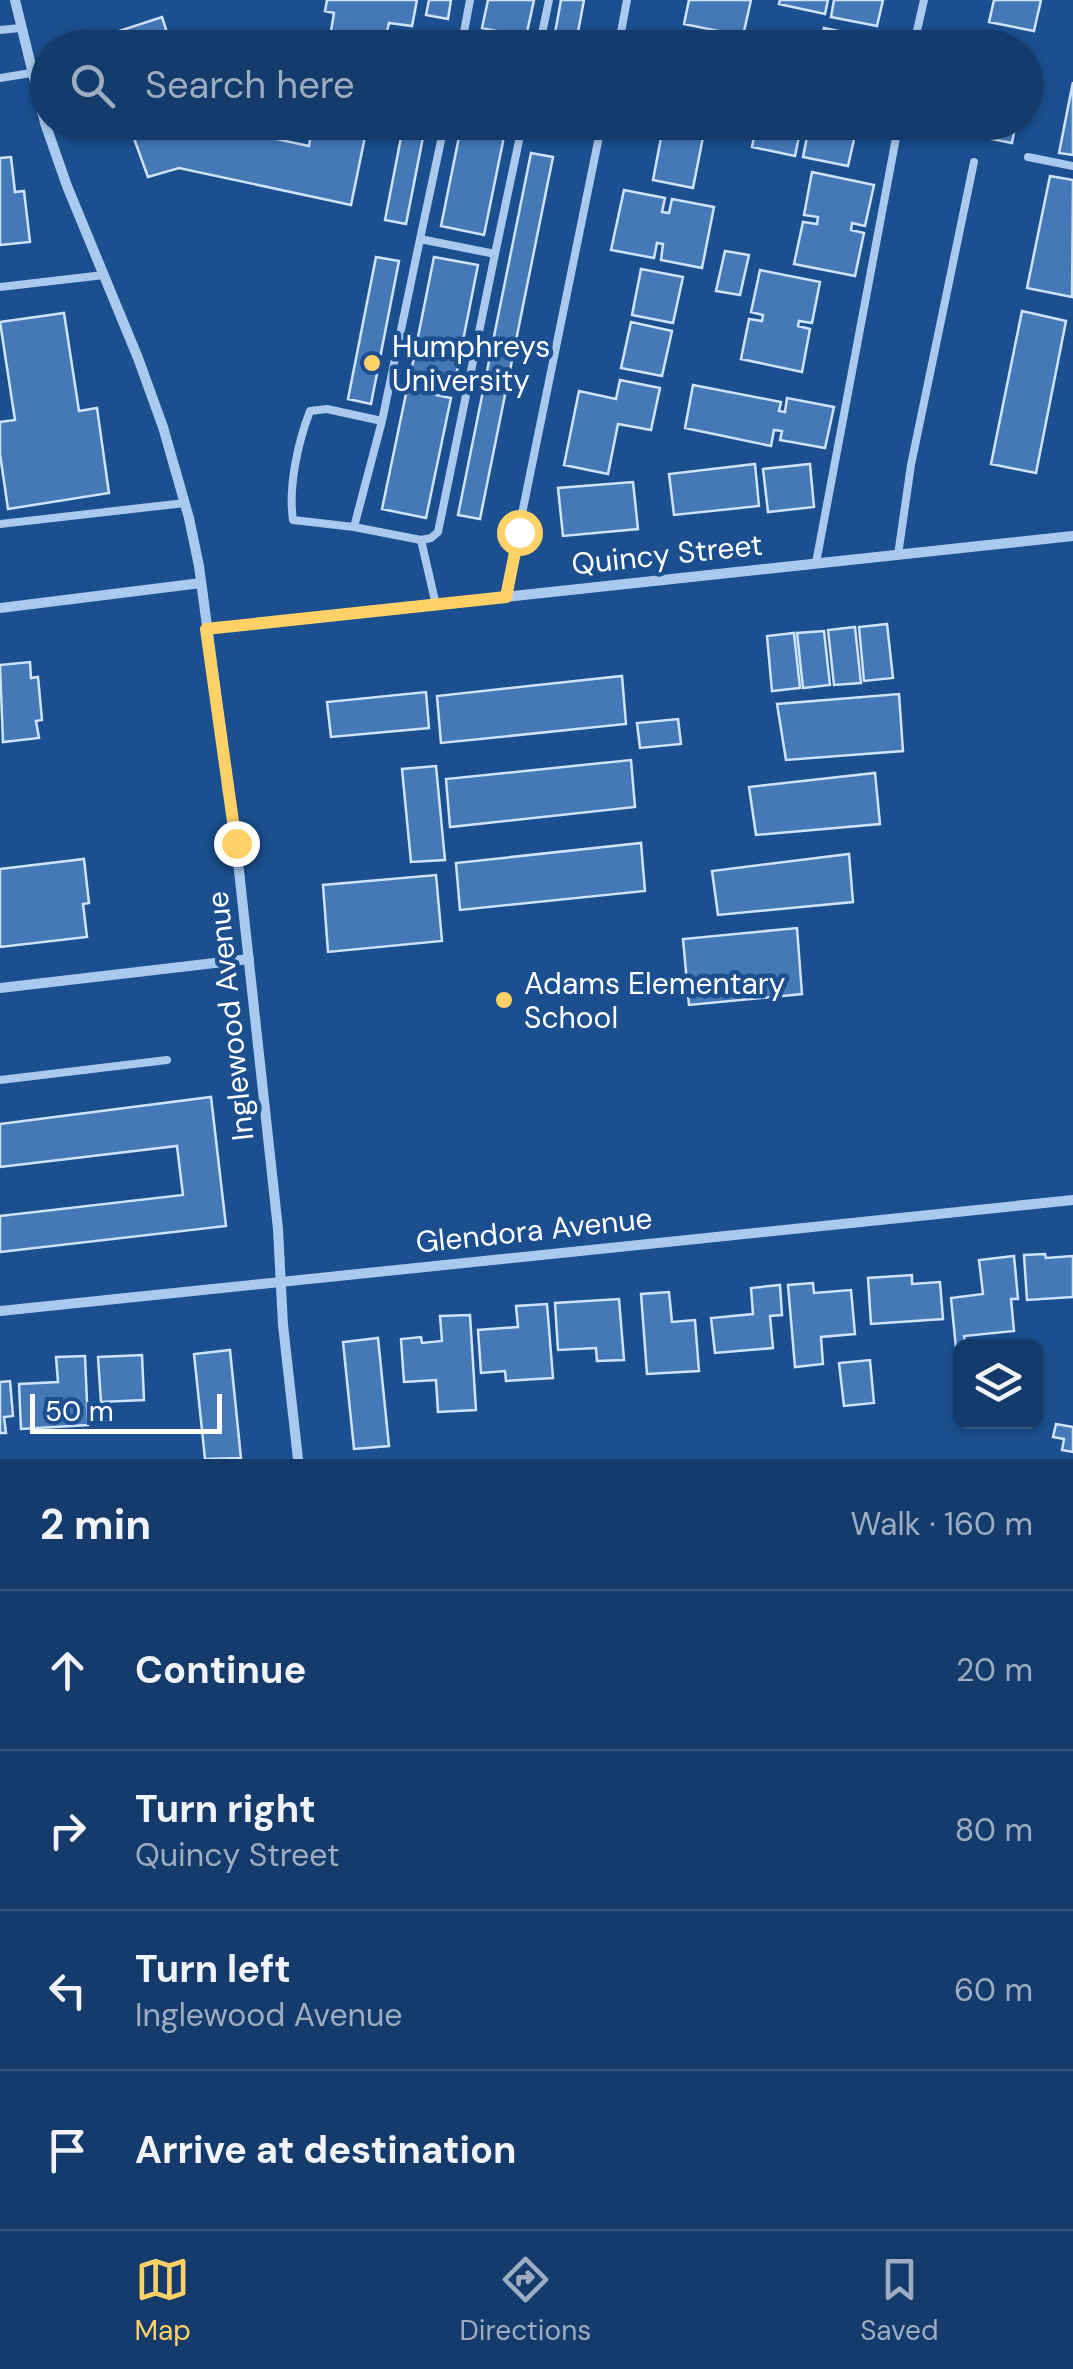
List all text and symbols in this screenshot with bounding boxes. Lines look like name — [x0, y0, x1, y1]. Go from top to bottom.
search box — [30, 30, 1043, 140]
icon: search — [65, 58, 120, 113]
text: Search here — [145, 60, 355, 110]
place label: Humphreys University — [392, 327, 550, 400]
marker: Humphreys University — [361, 352, 383, 374]
route start — [497, 510, 543, 556]
street label: Quincy Street — [570, 525, 764, 583]
route end — [214, 821, 260, 867]
street label: Inglewood Avenue — [198, 889, 262, 1143]
place label: Adams Elementary School — [524, 964, 786, 1037]
marker: Adams Elementary School — [493, 989, 515, 1011]
street label: Glendora Avenue — [414, 1198, 654, 1262]
map controls — [953, 1339, 1043, 1429]
button: layers — [953, 1339, 1043, 1429]
scale bar — [30, 1389, 222, 1434]
text: 50 m — [45, 1393, 114, 1430]
text: 2 min — [40, 1497, 151, 1552]
text: Walk · 160 m — [851, 1503, 1033, 1545]
icon: ahead — [40, 1643, 95, 1698]
text: Continue — [135, 1645, 306, 1695]
text: 20 m — [956, 1649, 1033, 1691]
text: Turn right — [135, 1784, 316, 1834]
icon: right — [40, 1803, 95, 1858]
text: 80 m — [955, 1809, 1033, 1851]
text: Quincy Street — [135, 1834, 339, 1876]
text: Turn left — [135, 1944, 291, 1994]
icon: left — [40, 1963, 95, 2018]
text: 60 m — [954, 1969, 1033, 2011]
text: Inglewood Avenue — [135, 1994, 402, 2036]
icon: arrive — [40, 2123, 95, 2178]
text: Arrive at destination — [135, 2125, 517, 2175]
tab: Map — [134, 2252, 191, 2349]
tab: Directions — [460, 2252, 591, 2349]
tab: Saved — [860, 2252, 939, 2349]

